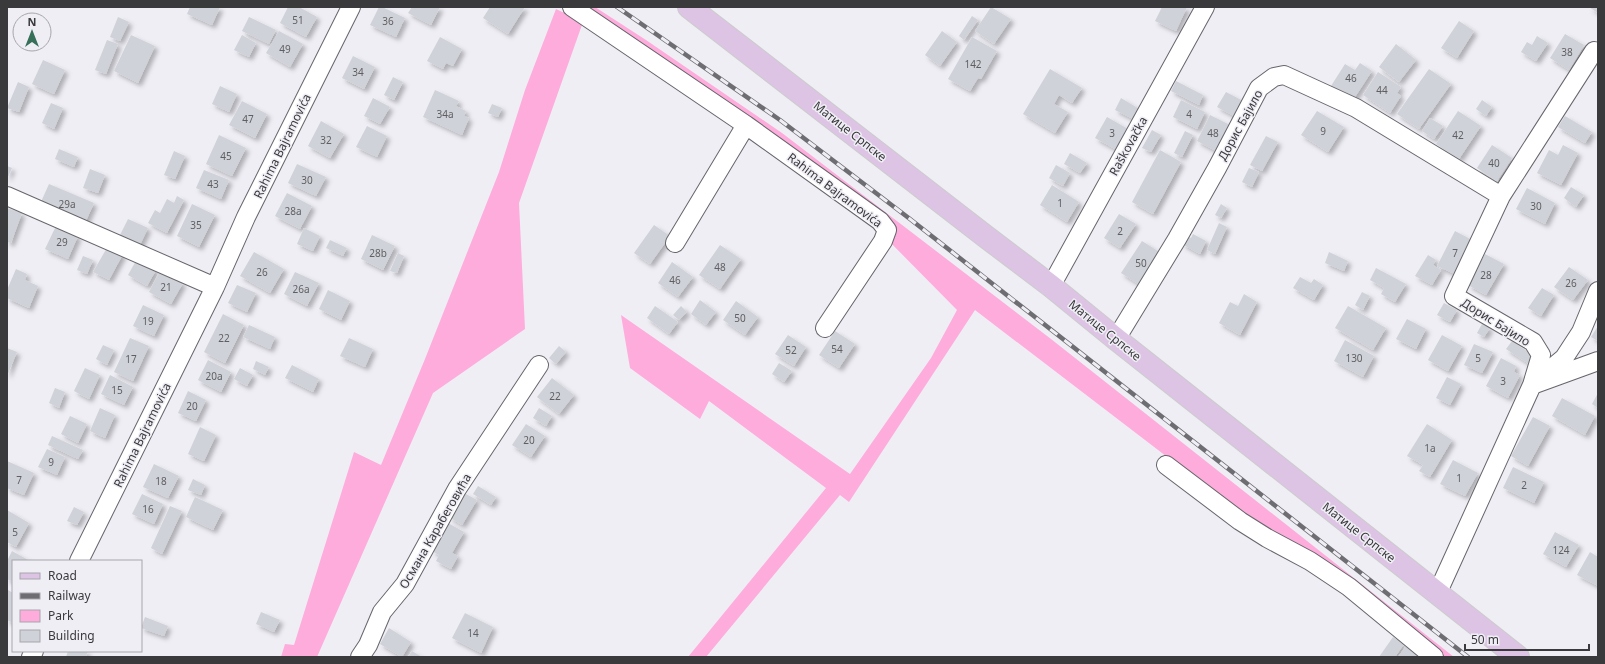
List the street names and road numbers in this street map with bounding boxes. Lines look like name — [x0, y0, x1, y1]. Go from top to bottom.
street label: Дорис Бајило — [1214, 87, 1266, 163]
street label: Rahima Bajramovića — [249, 91, 315, 201]
street label: Матице Српске — [810, 97, 890, 165]
street label: Raškovačka — [1105, 113, 1151, 179]
street label: Rahima Bajramovića — [784, 149, 886, 231]
street label: Дорис Бајило — [1458, 294, 1534, 350]
street label: Матице Српске — [1065, 296, 1145, 365]
street label: Rahima Bajramovića — [109, 380, 175, 490]
street label: Османа Карабеговића — [395, 470, 475, 592]
street label: Матице Српске — [1319, 498, 1399, 566]

